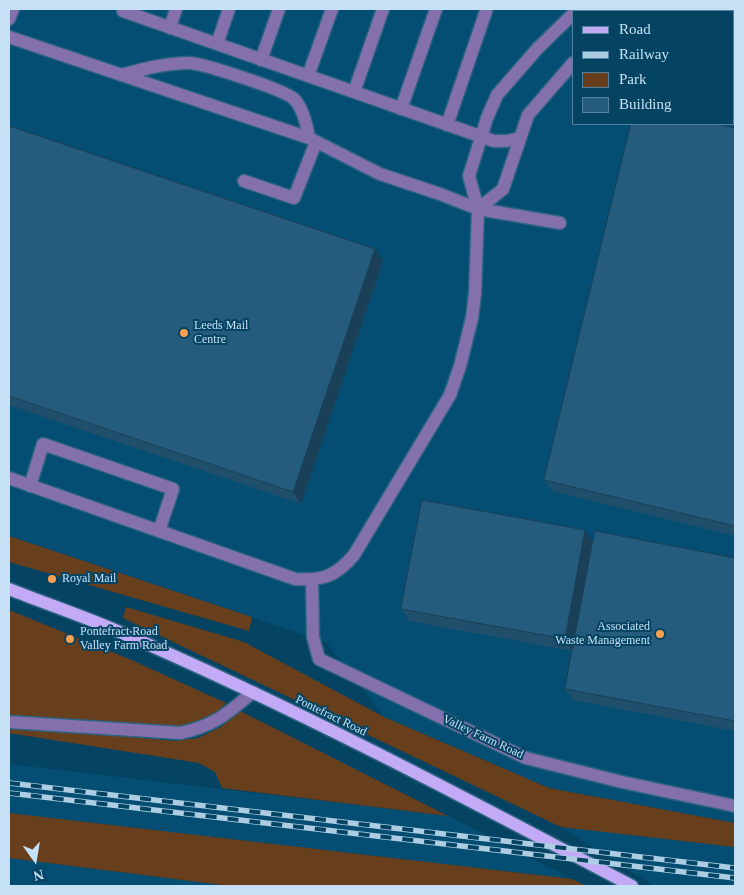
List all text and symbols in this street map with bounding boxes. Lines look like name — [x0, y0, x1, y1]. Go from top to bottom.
legend — [572, 10, 734, 125]
text: Road — [619, 21, 651, 37]
text: Railway — [619, 46, 669, 62]
text: Park — [619, 71, 647, 87]
text: Building — [619, 96, 672, 112]
place label: Leeds Mail Centre — [194, 319, 248, 347]
marker: Leeds Mail Centre — [178, 327, 190, 339]
place label: Royal Mail — [62, 572, 116, 586]
marker: Royal Mail — [46, 573, 58, 585]
place label: Associated Waste Management — [555, 620, 650, 648]
place label: Pontefract Road Valley Farm Road — [80, 625, 167, 653]
marker: Associated Waste Management — [654, 628, 666, 640]
marker: Pontefract Road Valley Farm Road — [64, 633, 76, 645]
street label: Pontefract Road — [293, 693, 369, 739]
street label: Valley Farm Road — [440, 712, 526, 762]
north arrow — [10, 835, 60, 885]
text: N — [32, 867, 45, 884]

